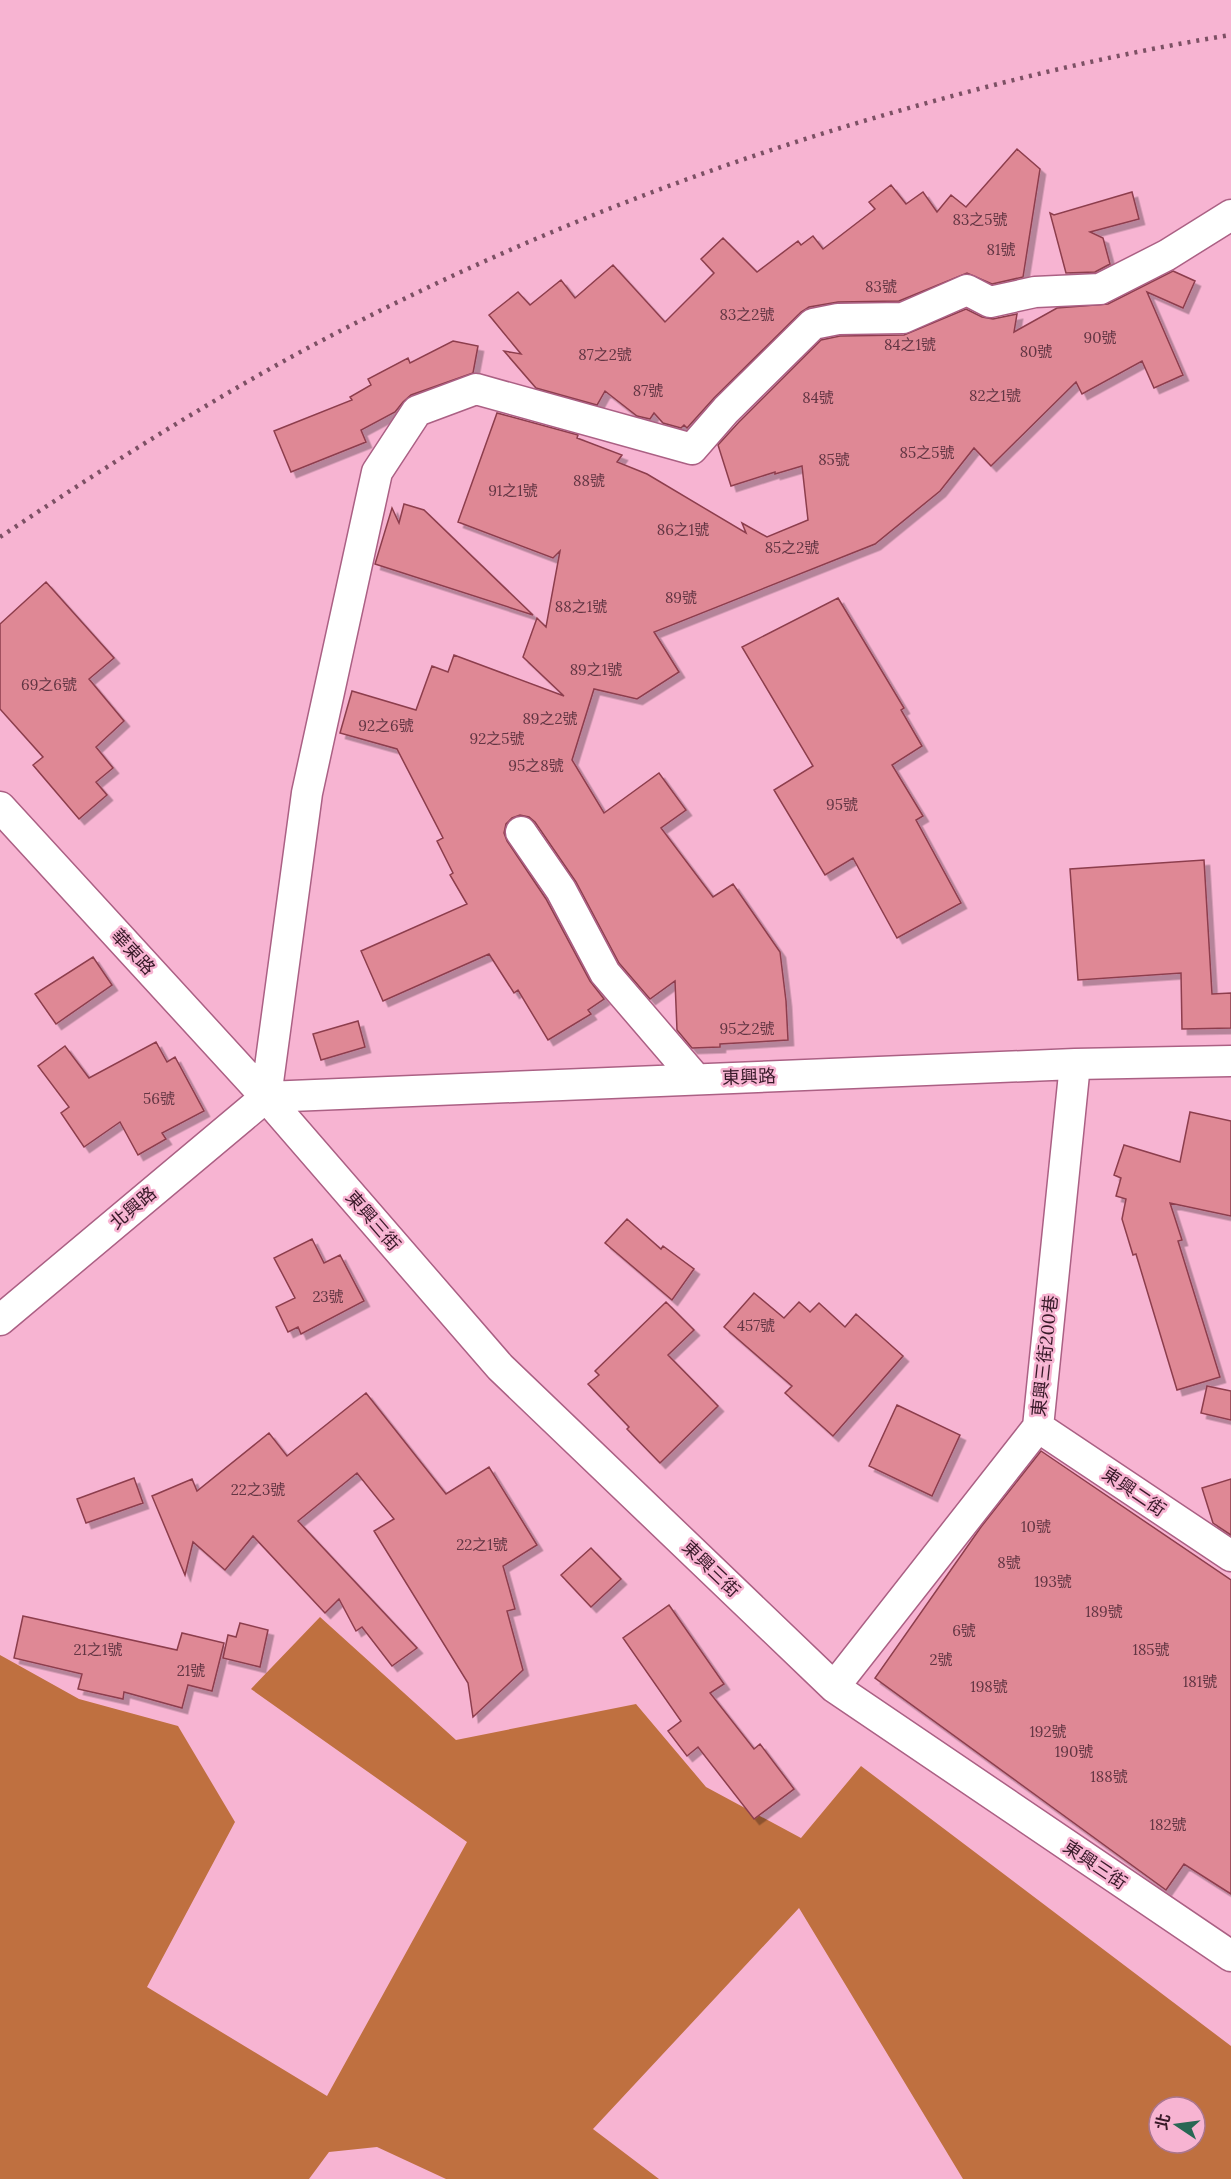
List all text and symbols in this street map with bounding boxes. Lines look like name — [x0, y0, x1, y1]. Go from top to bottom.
house number: 83之5號 — [953, 210, 1007, 229]
house number: 81號 — [987, 240, 1015, 259]
house number: 83號 — [865, 277, 897, 296]
house number: 83之2號 — [720, 305, 774, 324]
house number: 90號 — [1084, 328, 1117, 347]
house number: 84之1號 — [884, 335, 936, 354]
house number: 80號 — [1020, 342, 1052, 361]
house number: 87之2號 — [578, 345, 632, 364]
house number: 87號 — [633, 381, 663, 400]
house number: 82之1號 — [969, 386, 1021, 405]
house number: 84號 — [802, 388, 834, 407]
house number: 85之5號 — [900, 443, 954, 462]
house number: 85號 — [818, 450, 850, 469]
house number: 88號 — [573, 471, 605, 490]
house number: 91之1號 — [488, 481, 538, 500]
house number: 86之1號 — [657, 520, 709, 539]
house number: 85之2號 — [765, 538, 819, 557]
house number: 89號 — [665, 588, 697, 607]
house number: 88之1號 — [555, 597, 607, 616]
house number: 89之1號 — [570, 660, 622, 679]
house number: 69之6號 — [21, 675, 77, 694]
house number: 89之2號 — [522, 709, 578, 728]
house number: 92之6號 — [358, 716, 414, 735]
house number: 92之5號 — [470, 729, 524, 748]
house number: 95之8號 — [508, 756, 564, 775]
house number: 95號 — [826, 795, 858, 814]
street label: 華東路 — [107, 924, 160, 979]
house number: 95之2號 — [720, 1019, 774, 1038]
street label: 東興路 — [722, 1064, 776, 1089]
house number: 56號 — [143, 1089, 175, 1108]
street label: 北興路 — [105, 1181, 161, 1234]
street label: 東興三街 — [341, 1186, 406, 1255]
house number: 23號 — [312, 1287, 344, 1306]
street label: 東興三街200巷 — [1027, 1294, 1062, 1418]
house number: 457號 — [737, 1316, 775, 1335]
street label: 東興二街 — [1098, 1462, 1171, 1521]
house number: 22之3號 — [231, 1480, 285, 1499]
house number: 10號 — [1021, 1517, 1051, 1536]
house number: 22之1號 — [456, 1535, 508, 1554]
street label: 東興三街 — [677, 1535, 745, 1602]
house number: 8號 — [997, 1553, 1021, 1572]
house number: 193號 — [1034, 1572, 1072, 1591]
house number: 189號 — [1085, 1602, 1123, 1621]
house number: 6號 — [952, 1621, 976, 1640]
house number: 21之1號 — [74, 1640, 122, 1659]
house number: 185號 — [1132, 1640, 1170, 1659]
house number: 2號 — [929, 1650, 953, 1669]
house number: 21號 — [177, 1661, 205, 1680]
house number: 181號 — [1183, 1672, 1217, 1691]
house number: 198號 — [970, 1677, 1008, 1696]
house number: 192號 — [1029, 1722, 1067, 1741]
house number: 190號 — [1055, 1742, 1093, 1761]
house number: 188號 — [1090, 1767, 1128, 1786]
house number: 182號 — [1150, 1815, 1186, 1834]
street label: 東興三街 — [1059, 1835, 1132, 1894]
north arrow — [1147, 2095, 1207, 2155]
text: 北 — [1151, 2112, 1174, 2132]

